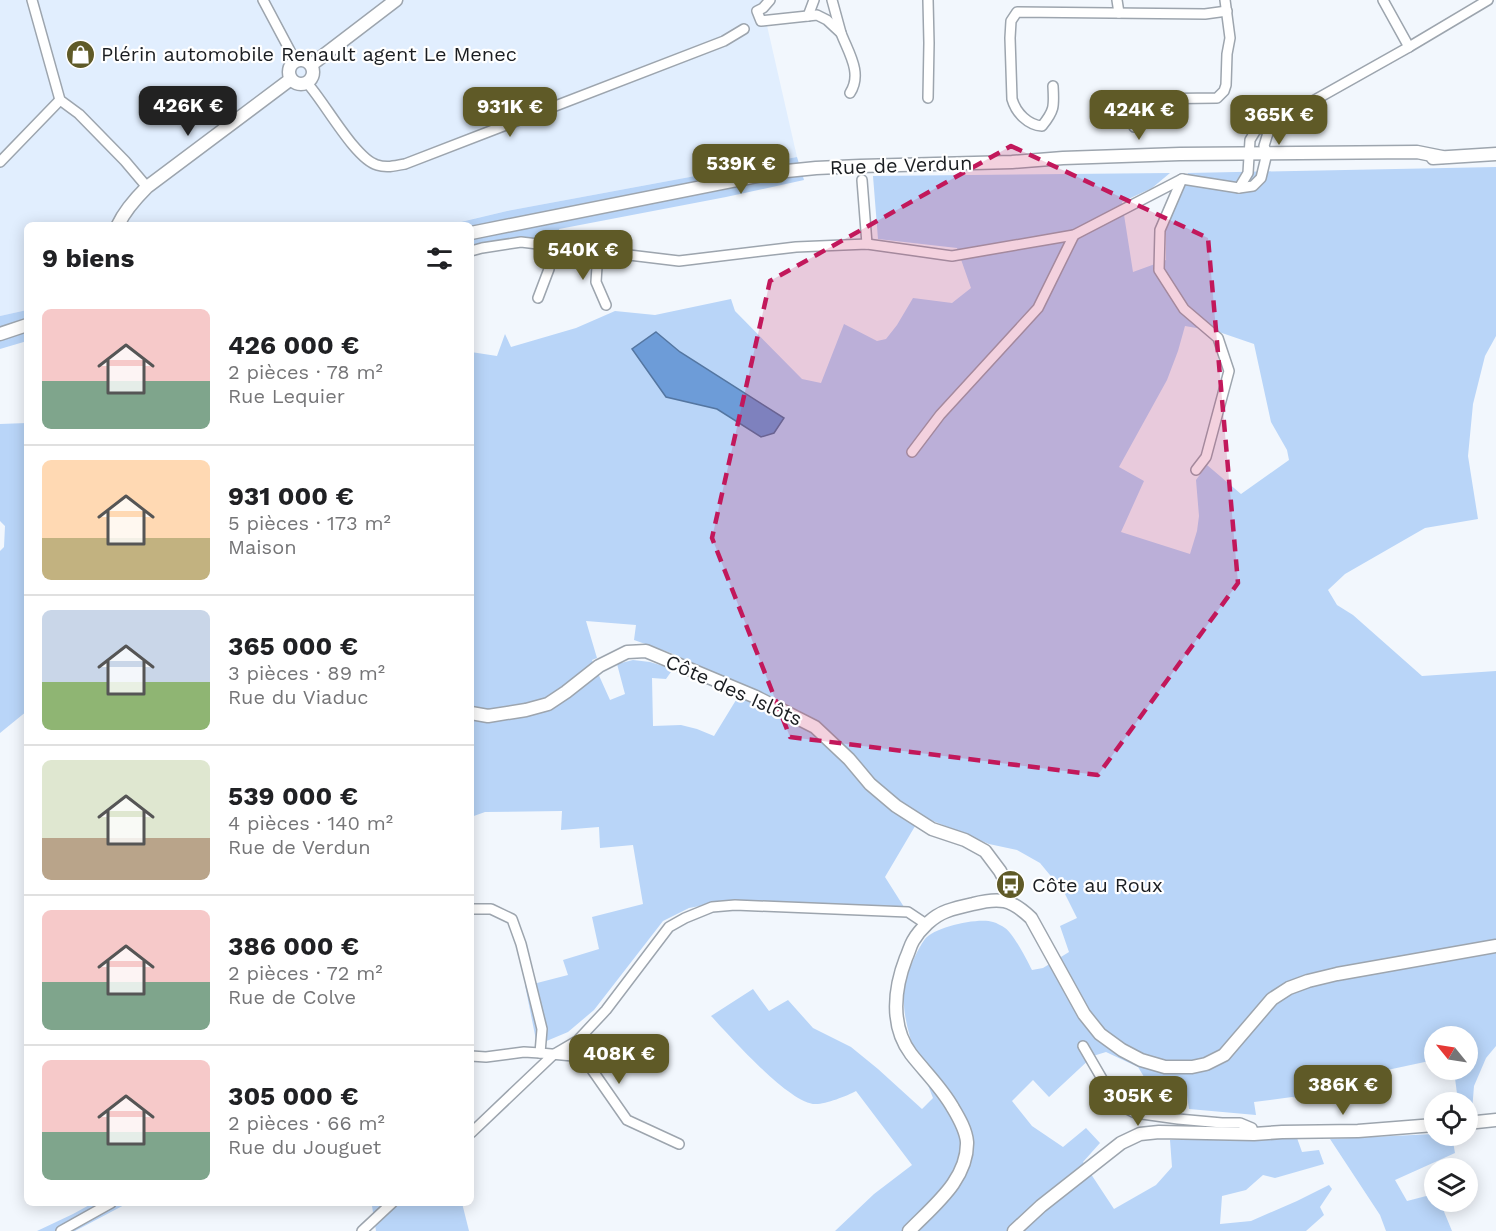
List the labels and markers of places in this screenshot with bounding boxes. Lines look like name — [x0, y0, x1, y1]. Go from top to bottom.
shop icon: Plérin automobile Renault agent Le Menec — [64, 38, 96, 70]
place label: Plérin automobile Renault agent Le Menec — [101, 42, 517, 66]
pin: 426K € — [139, 86, 237, 137]
pin: 931K € — [461, 87, 559, 138]
pin: 424K € — [1090, 90, 1188, 141]
pin: 365K € — [1230, 95, 1328, 146]
pin: 539K € — [692, 144, 790, 195]
pin: 540K € — [534, 230, 632, 281]
bus stop icon: Côte au Roux — [995, 869, 1027, 901]
place label: Côte au Roux — [1032, 873, 1163, 897]
pin: 408K € — [570, 1034, 668, 1085]
pin: 386K € — [1294, 1065, 1392, 1116]
pin: 305K € — [1089, 1076, 1187, 1127]

